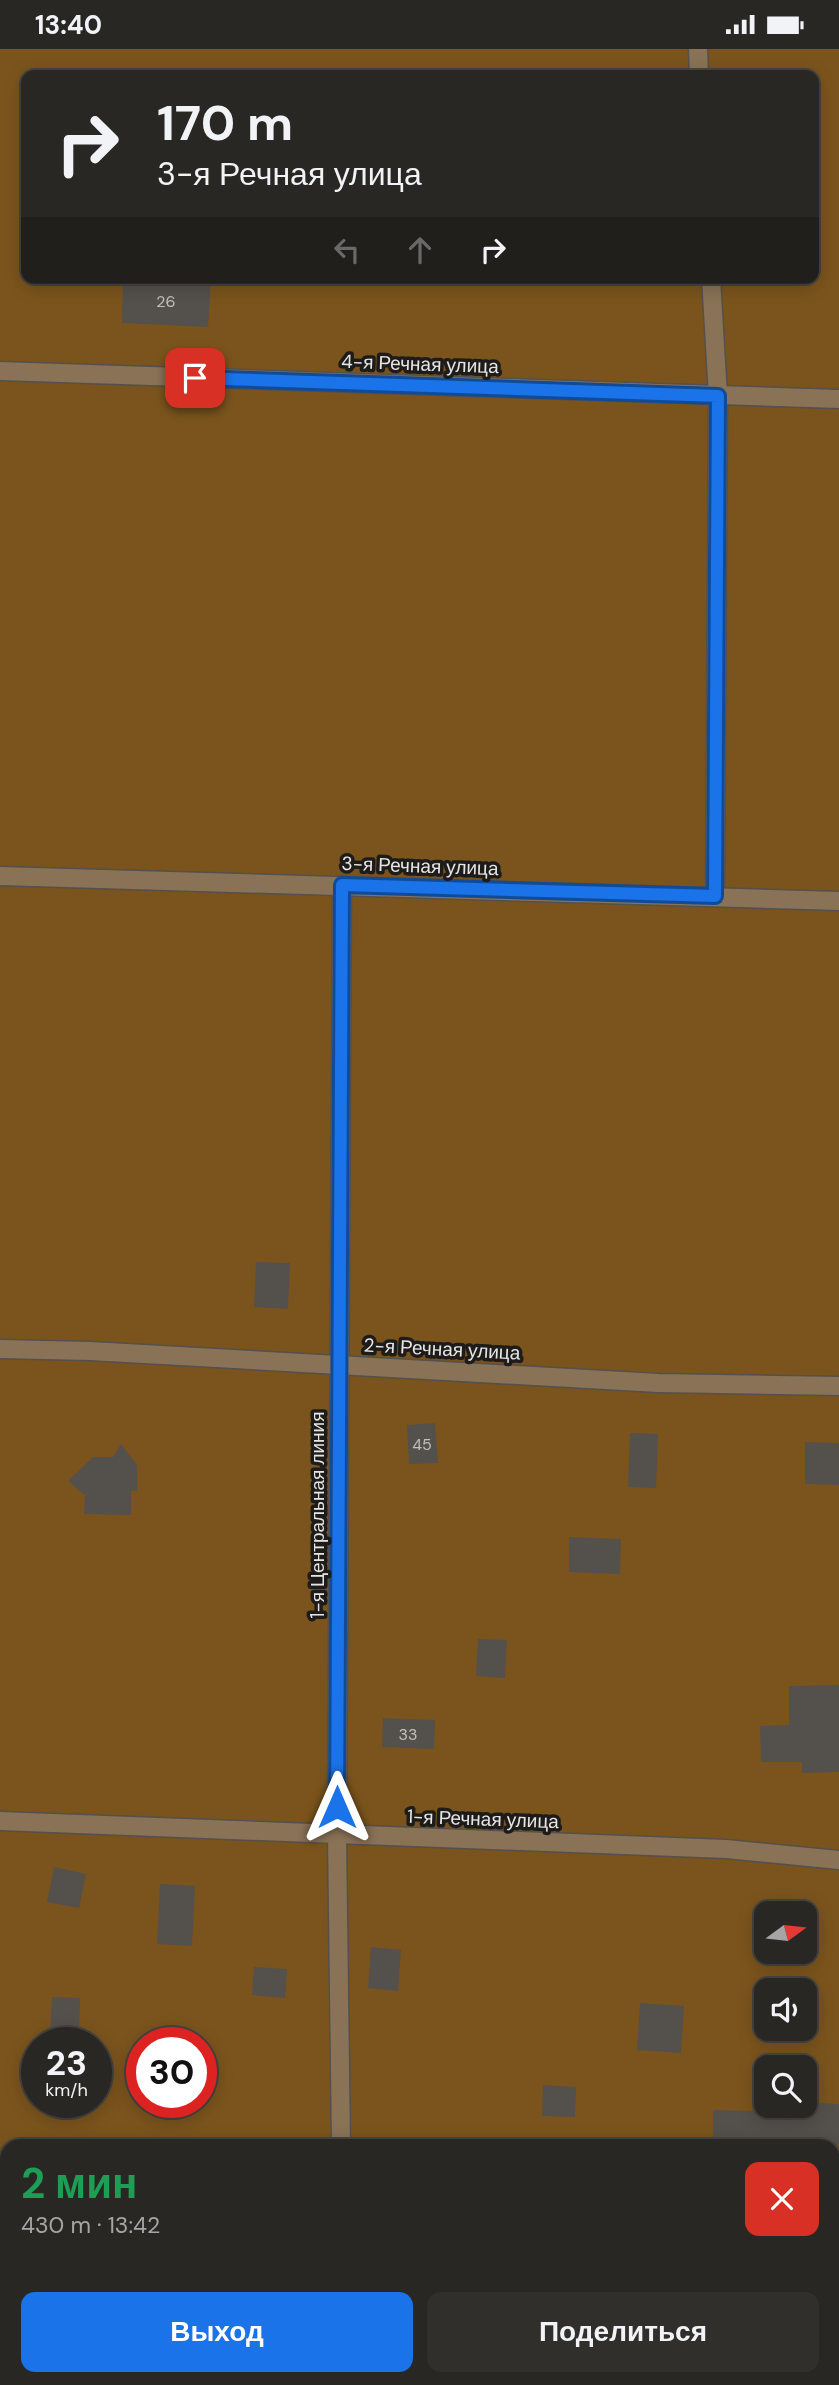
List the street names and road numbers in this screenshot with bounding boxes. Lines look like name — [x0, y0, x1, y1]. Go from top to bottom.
street label: 4-я Речная улица — [341, 349, 500, 379]
street label: 3-я Речная улица — [341, 851, 499, 881]
street label: 2-я Речная улица — [363, 1332, 521, 1366]
street label: 1-я Центральная линия — [305, 1412, 330, 1618]
street label: 1-я Речная улица — [407, 1804, 560, 1834]

